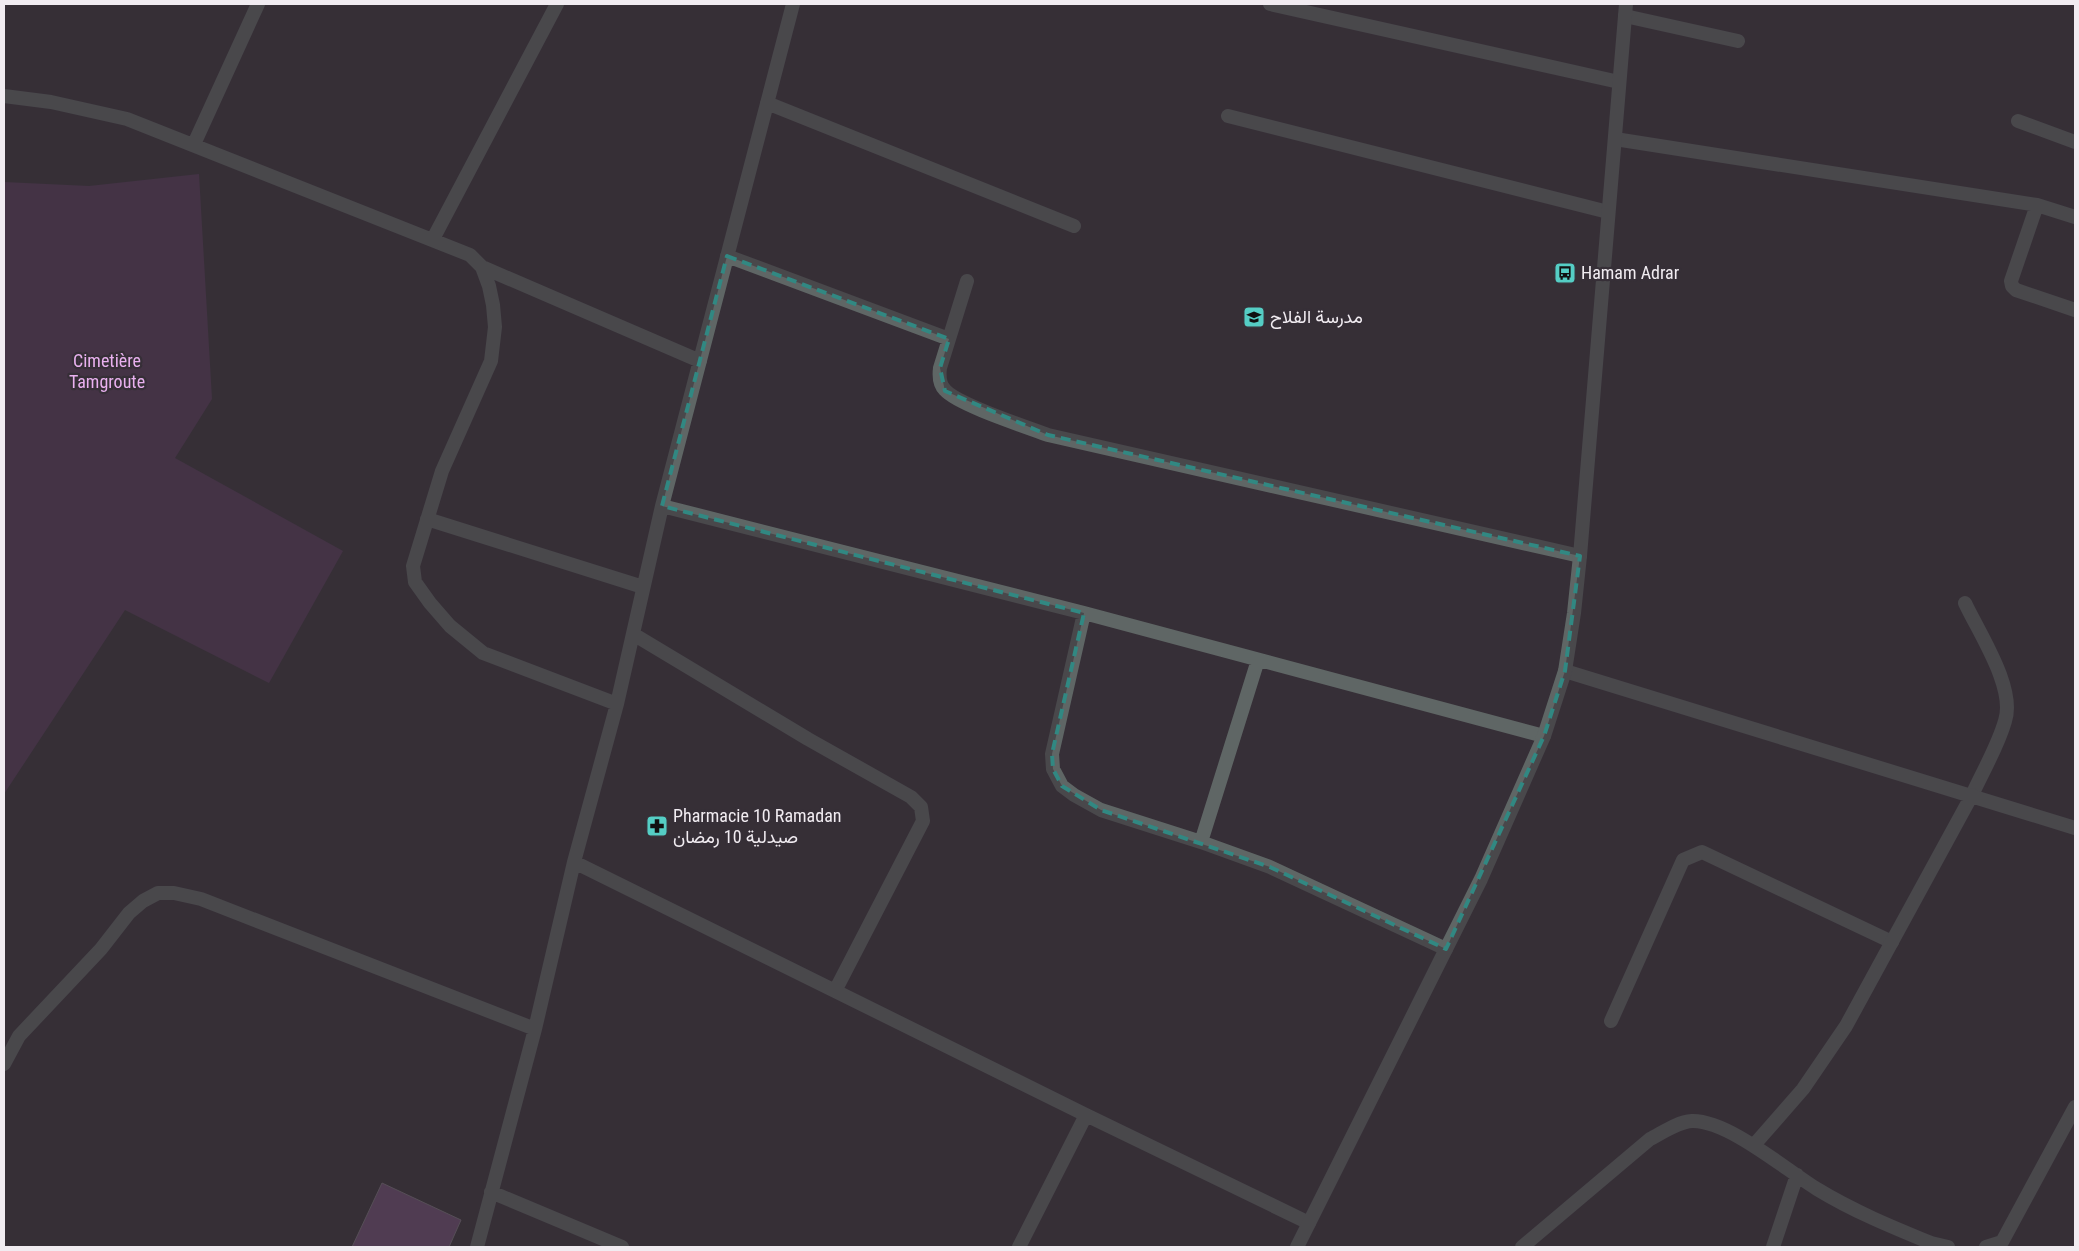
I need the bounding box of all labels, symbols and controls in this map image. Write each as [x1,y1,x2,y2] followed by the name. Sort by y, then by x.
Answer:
[1553,261,1577,285] bus stop icon: Hamam Adrar
[1581,262,1680,283] place label: Hamam Adrar
[1242,305,1266,329] school or university icon: مدرسة الفلاح
[1270,306,1363,329] place label: مدرسة الفلاح
[69,350,145,392] park label: Cimetière Tamgroute
[673,805,842,848] place label: Pharmacie 10 Ramadan صيدلية 10 رمضان
[645,814,669,838] pharmacy icon: Pharmacie 10 Ramadan صيدلية 10 رمضان

